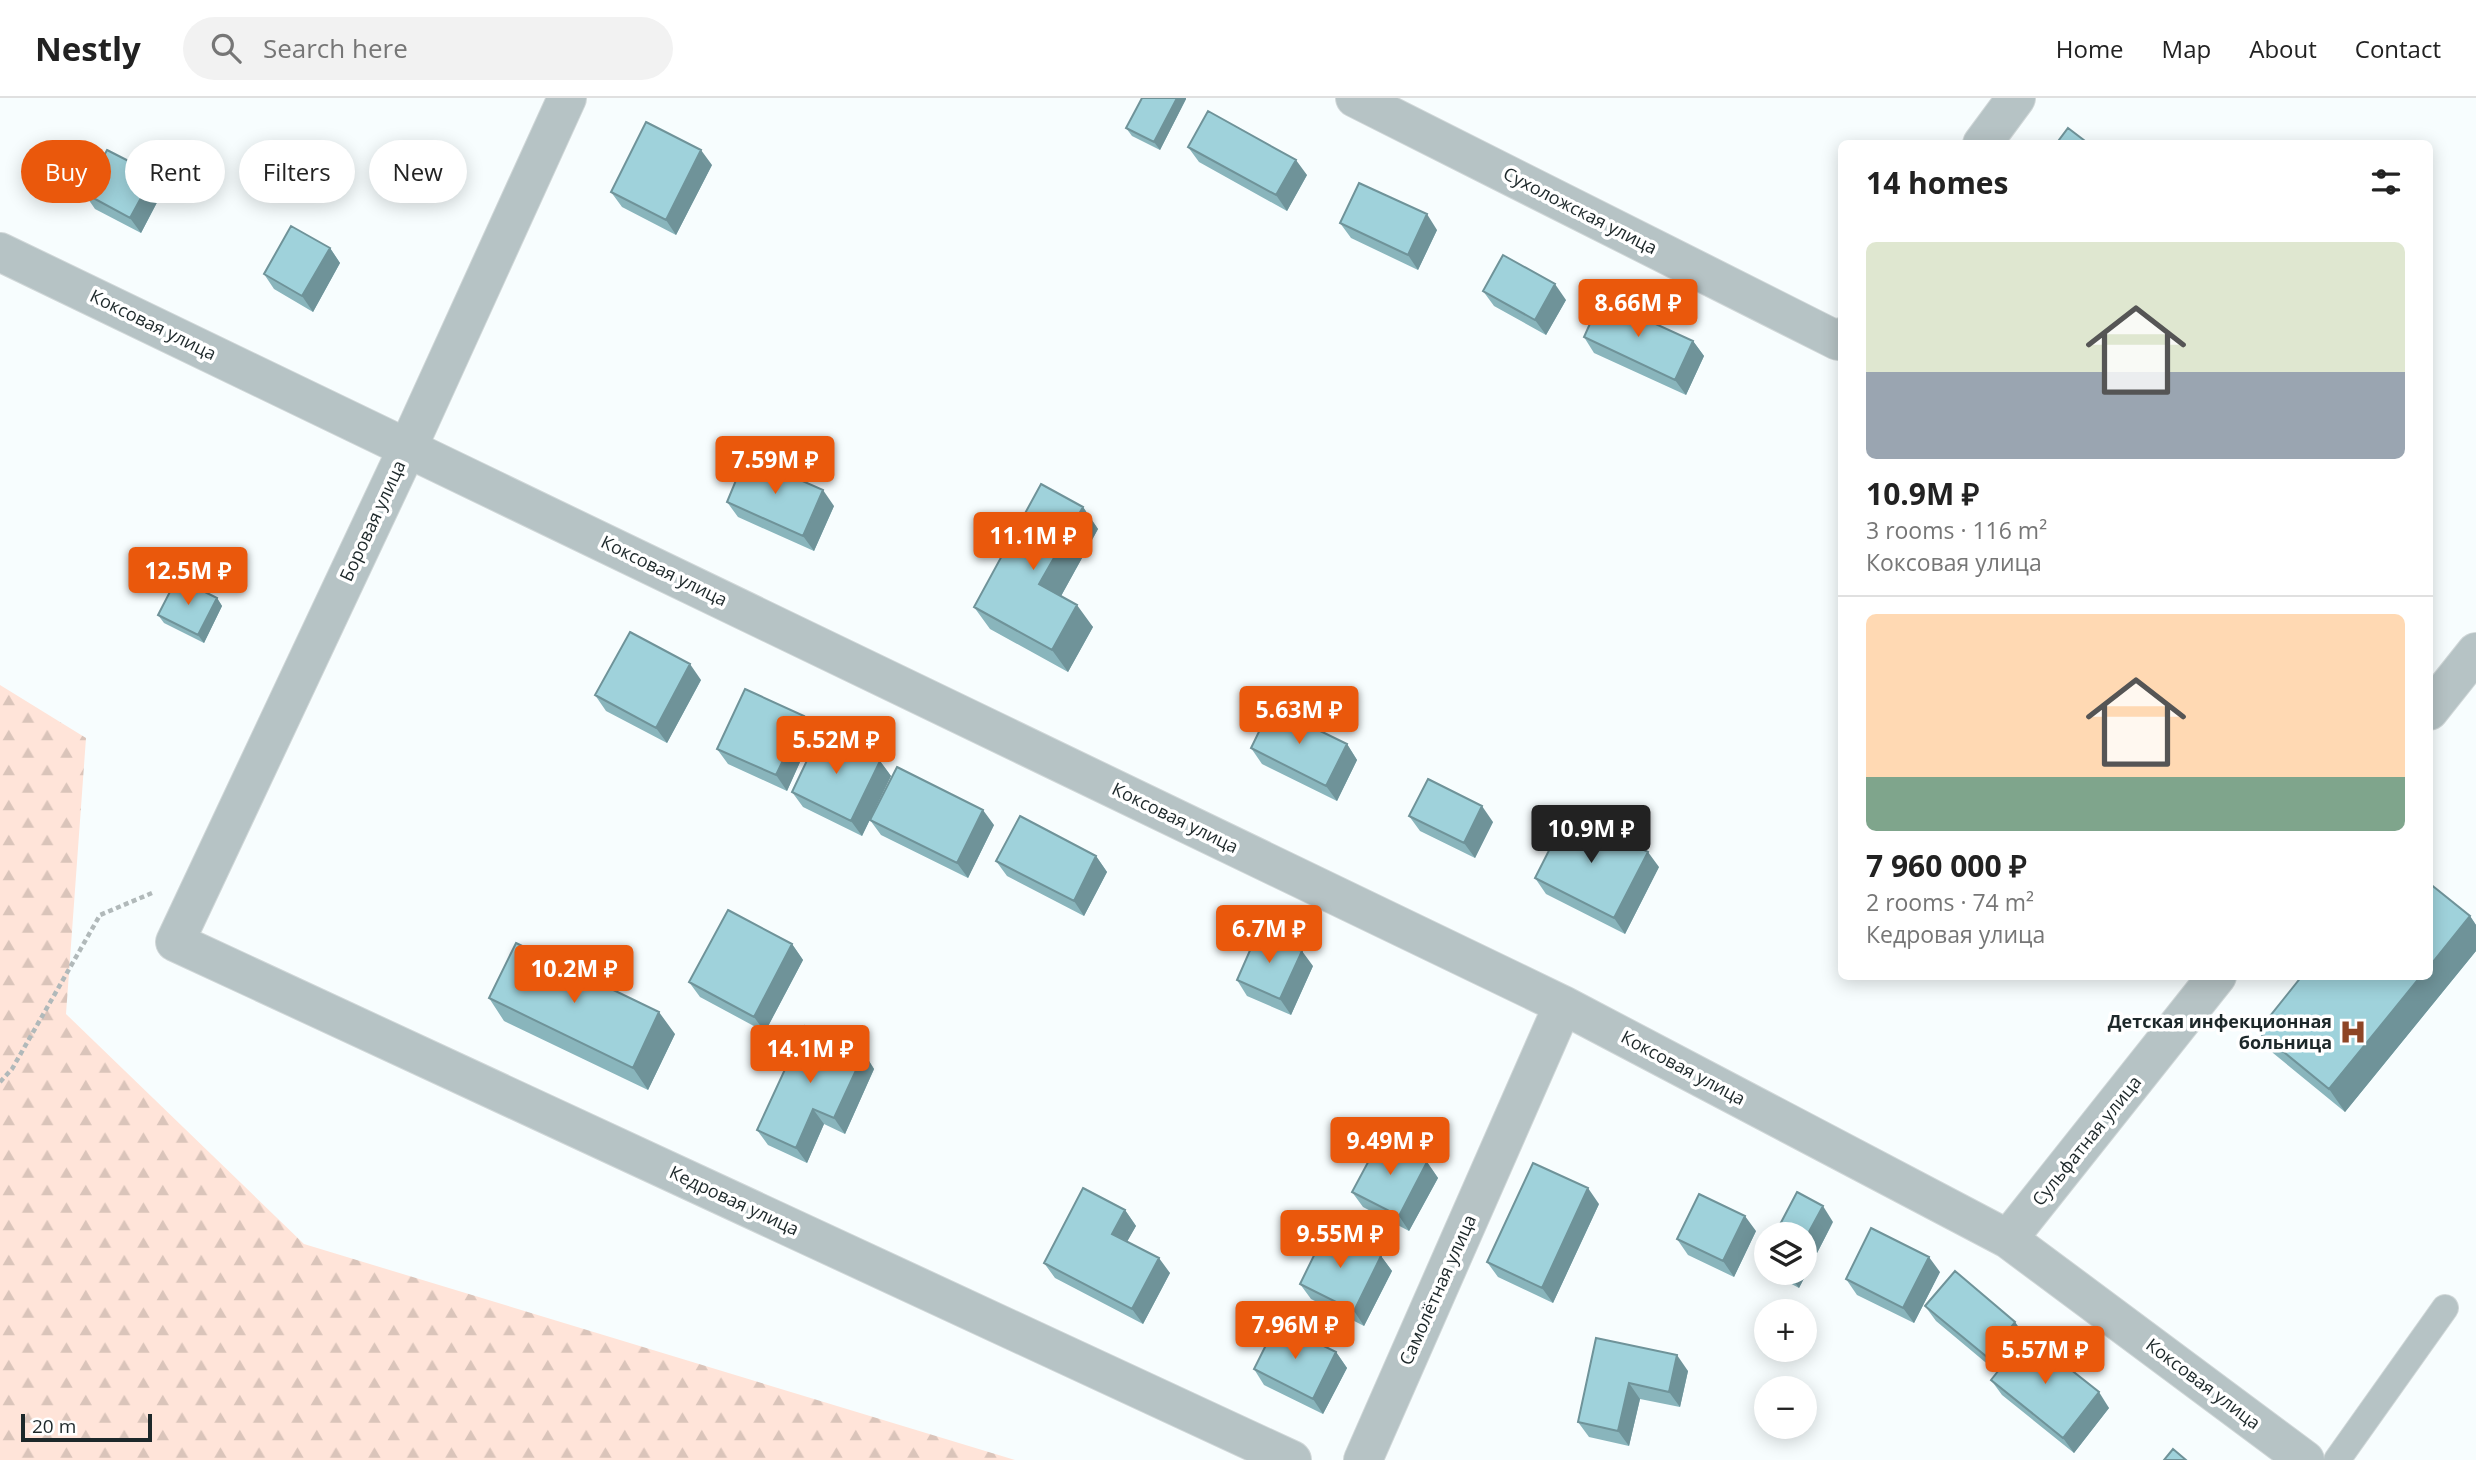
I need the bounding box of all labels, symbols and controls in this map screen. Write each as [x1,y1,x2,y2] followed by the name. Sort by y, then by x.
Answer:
[183,17,673,80] search box
[35,26,141,71] text: Nestly
[207,29,245,67] icon: search
[263,30,408,66] text: Search here
[2056,32,2124,65] text: Home
[2162,32,2211,65] text: Map
[2249,32,2317,65] text: About
[2355,32,2441,65] text: Contact
[21,140,111,203] chip: Buy
[125,140,225,203] chip: Rent
[239,140,355,203] chip: Filters
[369,140,467,203] chip: New
[1499,161,1661,259] street label: Сухоложская улица
[1866,162,2009,203] text: 14 homes
[2367,163,2405,201] icon: filters
[1573,280,1703,339] pin: 8.66M ₽
[86,283,221,365] street label: Коксовая улица
[1594,286,1682,318] text: 8.66M ₽
[2073,287,2199,413] icon: home
[710,436,840,496] pin: 7.59M ₽
[731,443,819,475] text: 7.59M ₽
[334,456,411,585] street label: Боровая улица
[1866,473,1980,514] text: 10.9M ₽
[968,512,1098,572] pin: 11.1M ₽
[1866,514,2047,546] text: 3 rooms · 116 m²
[989,519,1077,551] text: 11.1M ₽
[597,529,732,611] street label: Коксовая улица
[1866,546,2042,578] text: Коксовая улица
[123,547,253,607] pin: 12.5M ₽
[144,554,232,586] text: 12.5M ₽
[2073,659,2199,785] icon: home
[1234,686,1364,746] pin: 5.63M ₽
[1255,693,1343,725] text: 5.63M ₽
[771,716,901,776] pin: 5.52M ₽
[792,723,880,755] text: 5.52M ₽
[1108,776,1243,858] street label: Коксовая улица
[1526,806,1656,865] pin: 10.9M ₽
[1547,812,1635,844] text: 10.9M ₽
[1866,845,2027,886] text: 7 960 000 ₽
[1866,886,2034,918] text: 2 rooms · 74 m²
[1212,906,1326,965] pin: 6.7M ₽
[1232,912,1306,944] text: 6.7M ₽
[1866,918,2045,950] text: Кедровая улица
[509,946,639,1005] pin: 10.2M ₽
[530,952,618,984] text: 10.2M ₽
[2108,1009,2332,1054] place label: Детская инфекционная больница
[2338,1017,2368,1047] hospital icon: Детская инфекционная больница
[1617,1024,1750,1110] street label: Коксовая улица
[745,1026,875,1085] pin: 14.1M ₽
[766,1032,854,1064] text: 14.1M ₽
[2026,1070,2146,1210] street label: Сульфатная улица
[1325,1118,1455,1177] pin: 9.49M ₽
[1346,1124,1434,1156] text: 9.49M ₽
[666,1160,803,1241] street label: Кедровая улица
[1275,1210,1405,1270] pin: 9.55M ₽
[1393,1211,1481,1369] street label: Самолётная улица
[1296,1217,1384,1249] text: 9.55M ₽
[1754,1222,1817,1439] map controls
[1754,1222,1817,1285] button: layers
[1754,1299,1817,1362] button: +
[1230,1302,1360,1361] pin: 7.96M ₽
[1251,1308,1339,1340] text: 7.96M ₽
[1980,1326,2110,1386] pin: 5.57M ₽
[2141,1332,2266,1434] street label: Коксовая улица
[2001,1333,2089,1365] text: 5.57M ₽
[1754,1376,1817,1439] button: −
[21,1411,152,1443] scale bar
[32,1413,76,1439] text: 20 m

